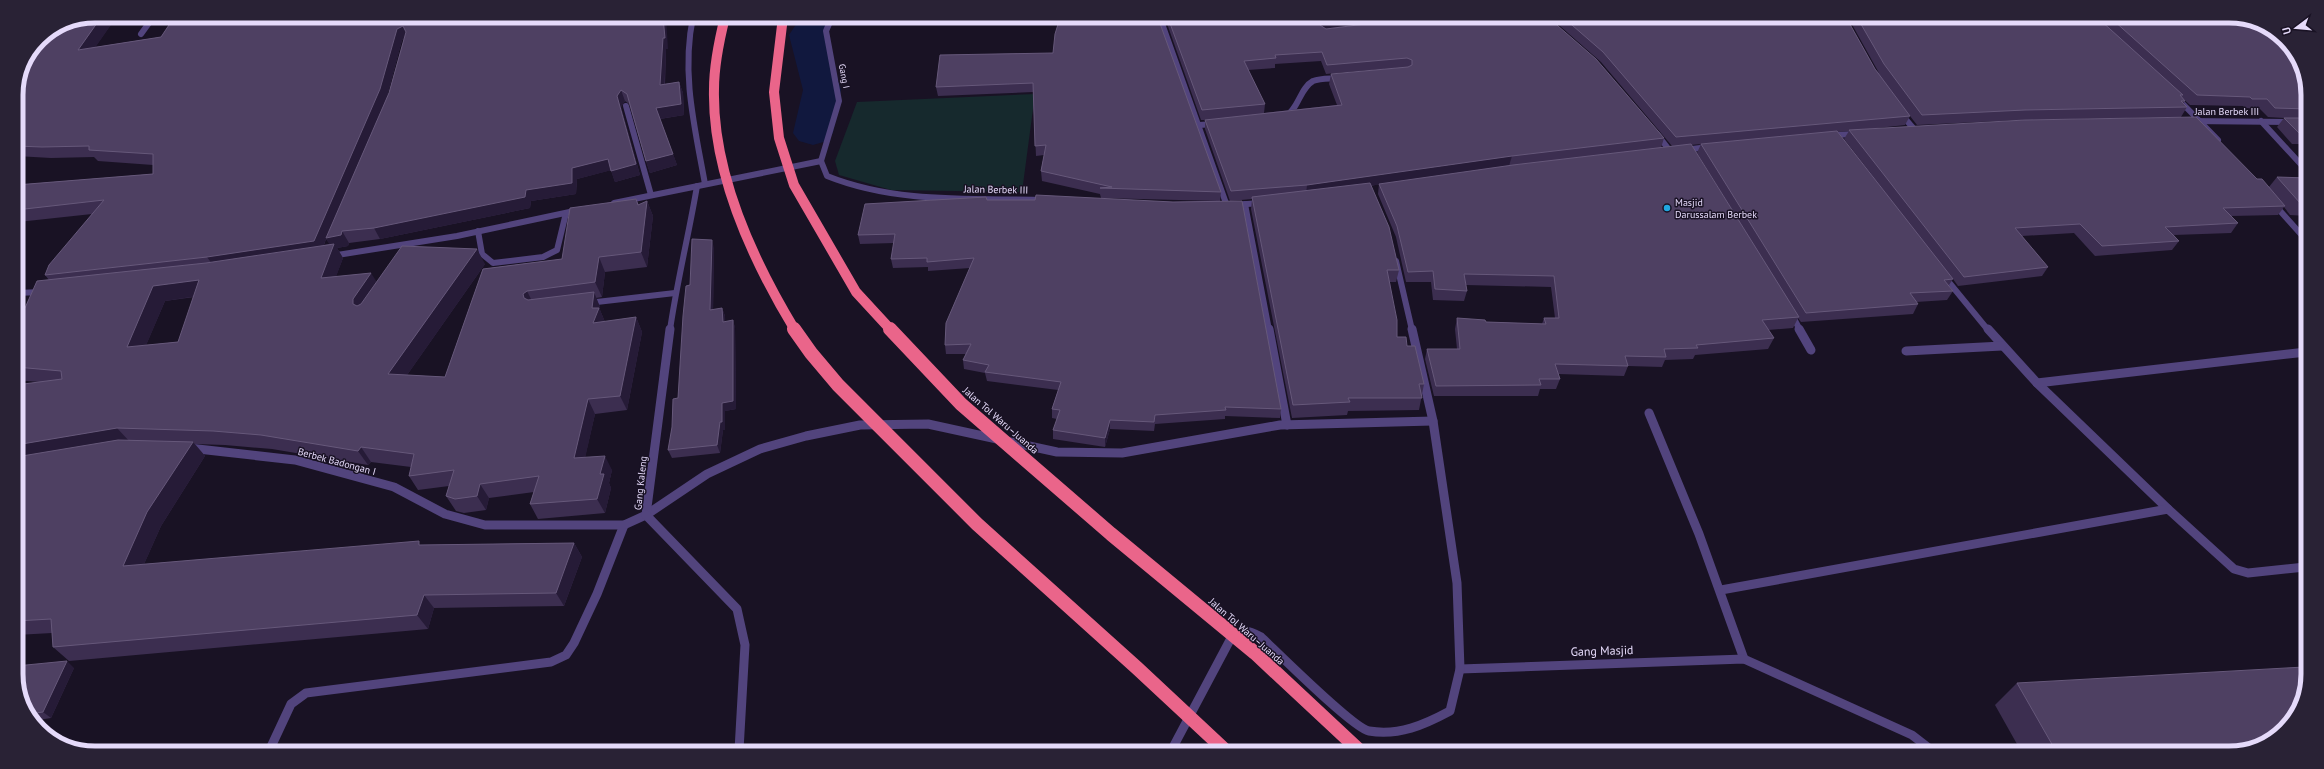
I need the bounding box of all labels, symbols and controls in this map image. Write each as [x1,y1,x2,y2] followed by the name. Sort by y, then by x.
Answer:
[2276,8,2316,48] north arrow
[2279,25,2294,36] text: U
[837,63,852,89] street label: Gang I
[2194,105,2259,118] street label: Jalan Berbek III
[963,182,1028,197] street label: Jalan Berbek III
[1675,196,1757,221] place label: Masjid Darussalam Berbek
[1662,203,1672,213] marker: Masjid Darussalam Berbek
[959,383,1041,457] street label: Jalan Tol Waru–Juanda
[296,445,377,478] street label: Berbek Badongan I
[631,455,650,511] street label: Gang Kaleng
[1205,594,1287,668] street label: Jalan Tol Waru–Juanda
[1570,642,1634,659] street label: Gang Masjid

